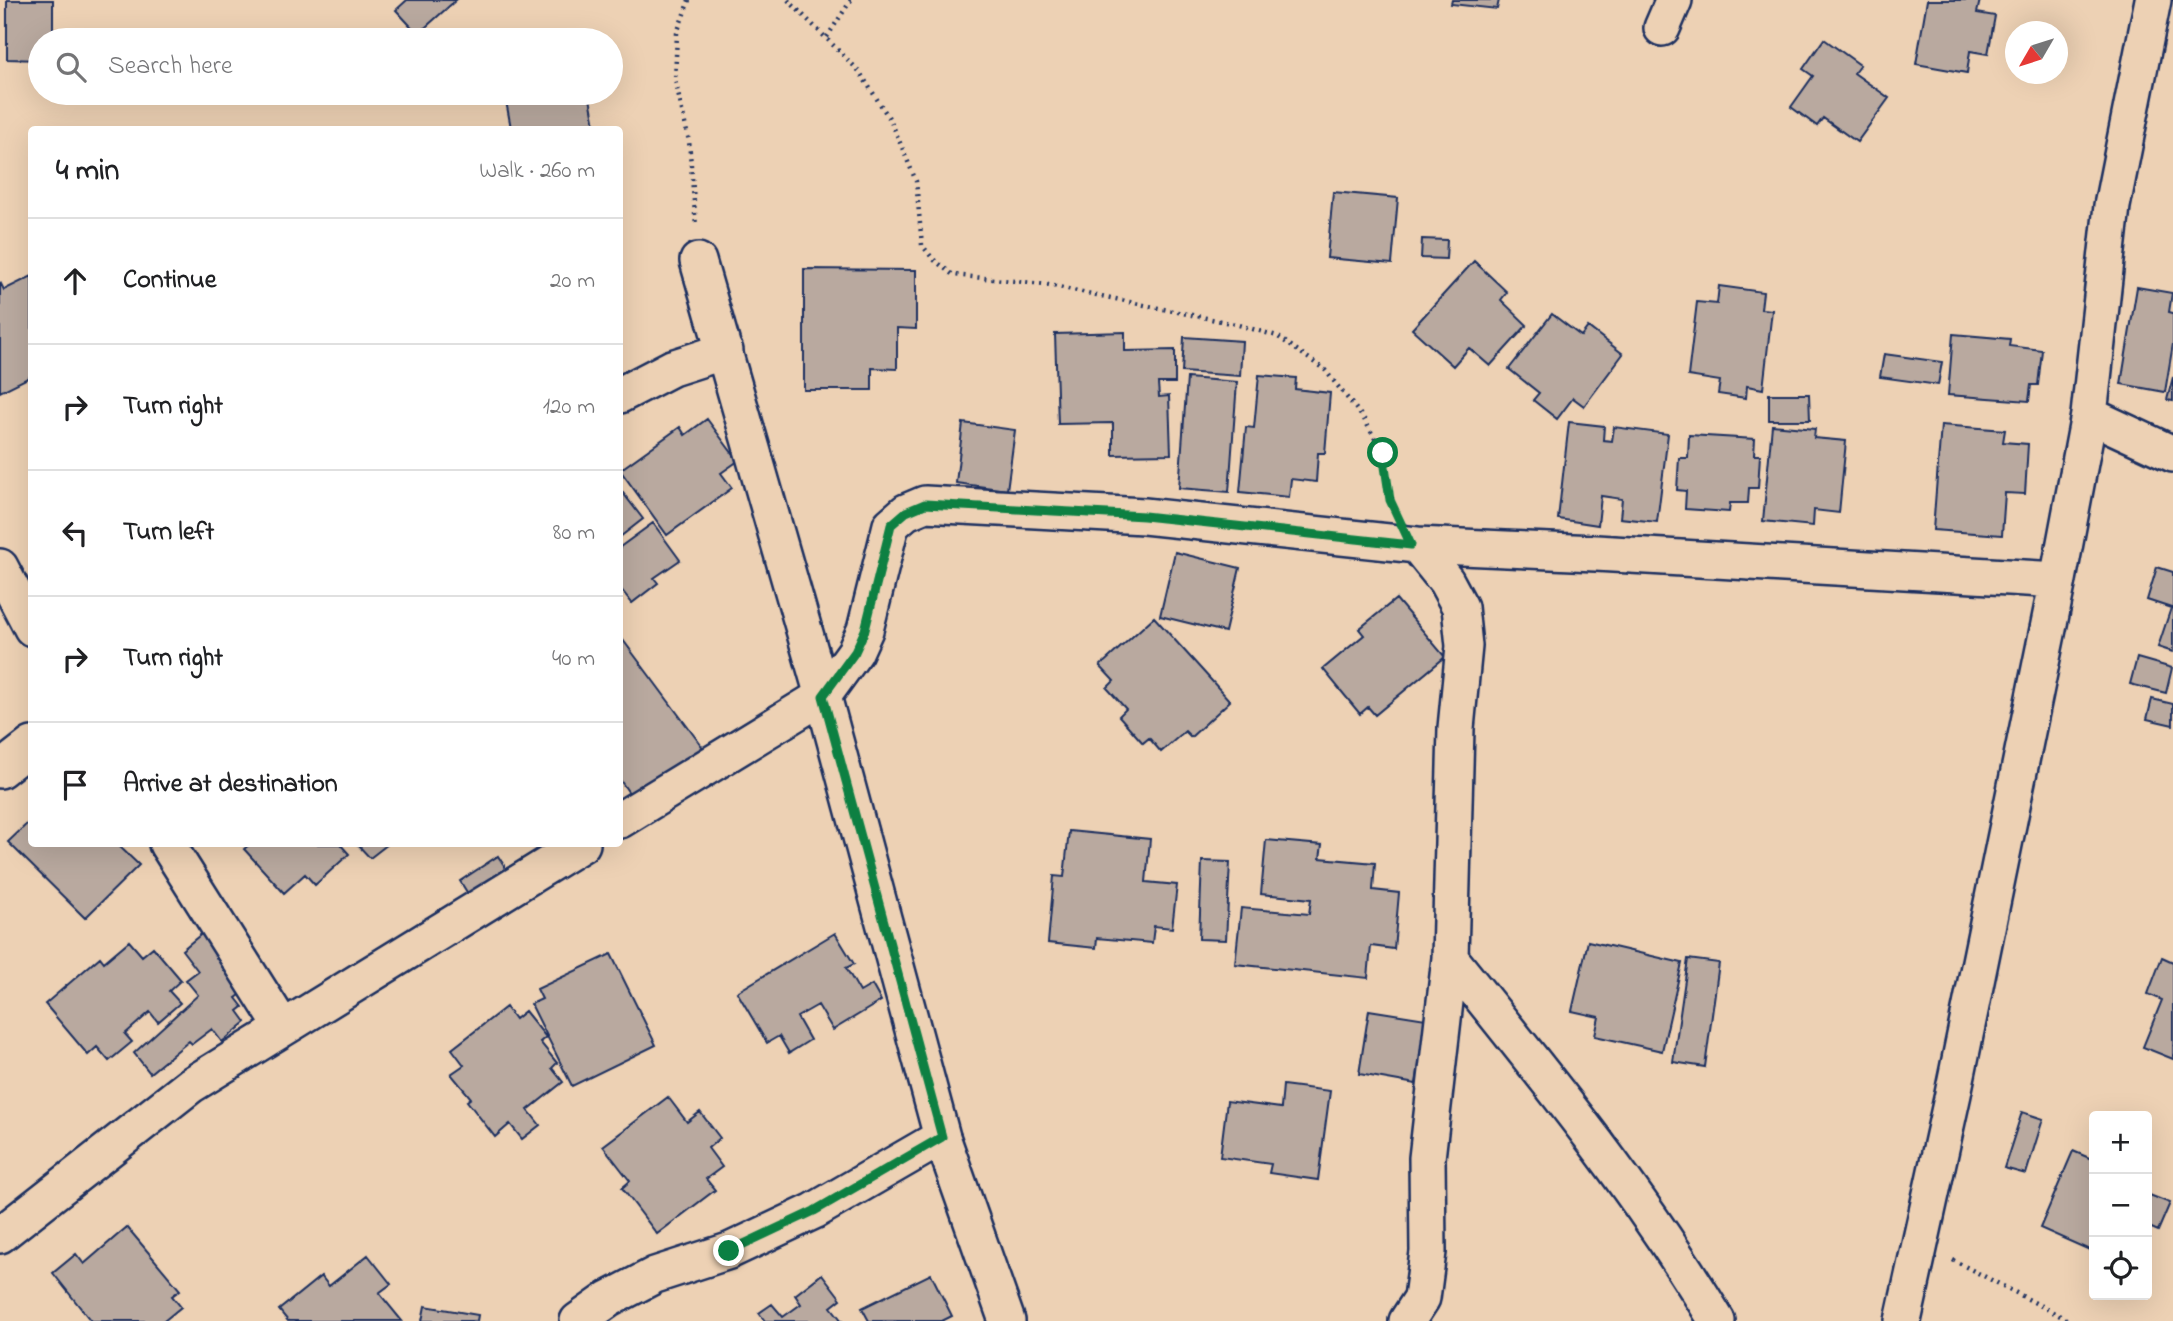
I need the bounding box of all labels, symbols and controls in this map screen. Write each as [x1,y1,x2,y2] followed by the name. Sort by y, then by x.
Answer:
[2005,21,2068,84] north arrow
[28,28,623,105] search box
[52,48,90,86] icon: search
[108,48,233,86] text: Search here
[56,150,119,194] text: 4 min
[479,155,595,188] text: Walk · 260 m
[56,262,94,300] icon: ahead
[123,262,216,300] text: Continue
[550,265,595,298] text: 20 m
[56,388,94,426] icon: right
[123,388,223,426] text: Turn right
[543,391,595,424] text: 120 m
[1367,437,1398,468] route start
[56,514,94,552] icon: left
[123,514,214,552] text: Turn left
[553,517,595,550] text: 80 m
[56,640,94,678] icon: right
[123,640,223,678] text: Turn right
[552,643,595,676] text: 40 m
[56,766,94,804] icon: arrive
[123,766,338,804] text: Arrive at destination
[2089,1111,2152,1300] map controls
[2089,1111,2152,1174] button: +
[2089,1174,2152,1237] button: −
[713,1235,744,1266] route end
[2089,1237,2152,1300] button: locate

